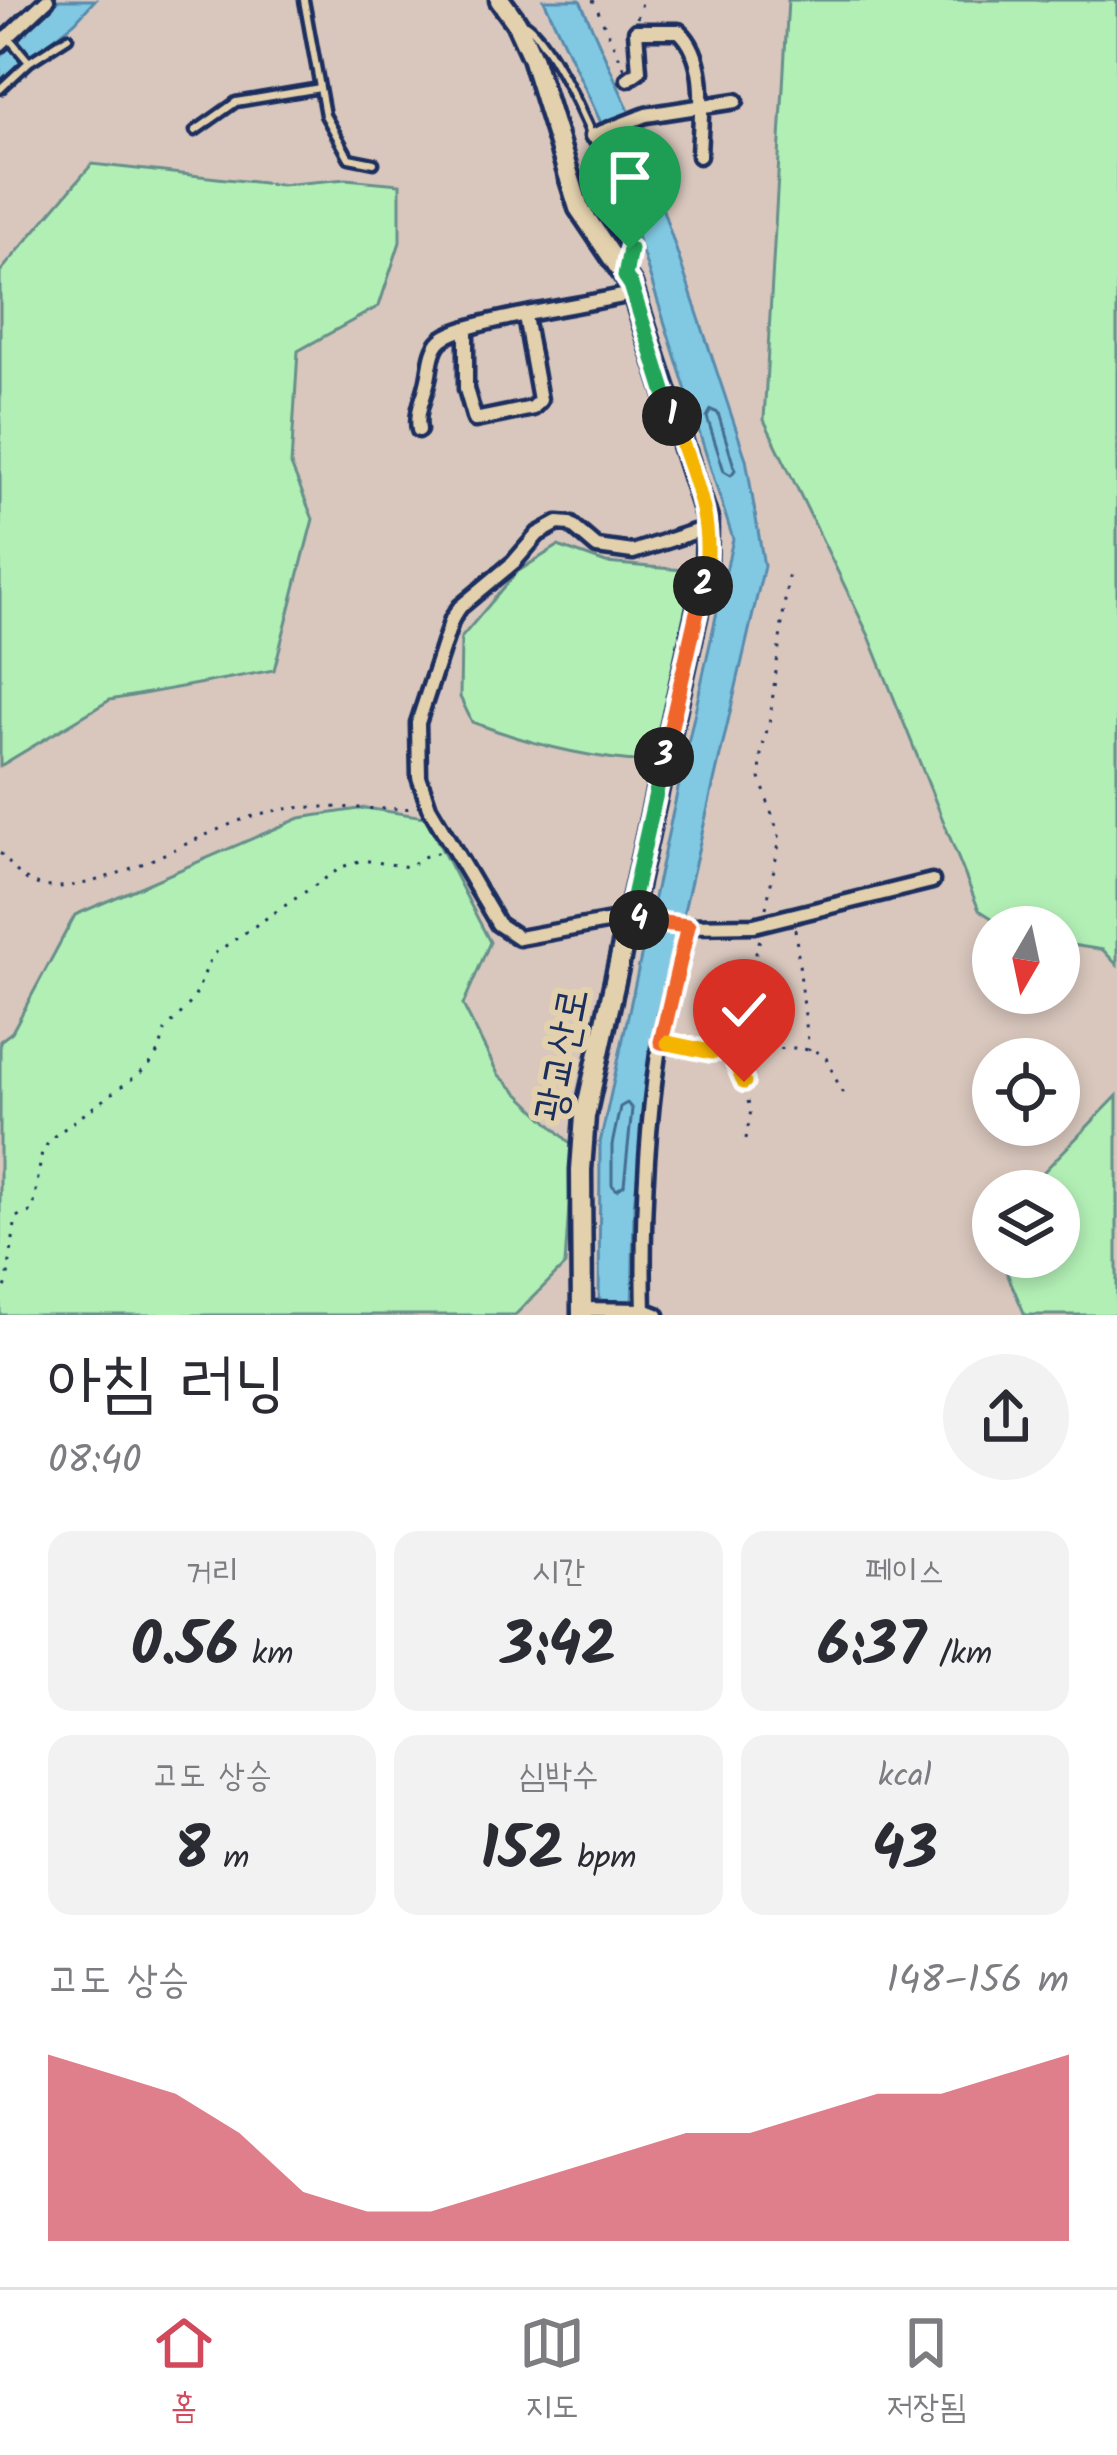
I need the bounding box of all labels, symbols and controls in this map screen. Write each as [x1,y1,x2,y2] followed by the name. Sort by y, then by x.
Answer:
[579,126,681,249] pin
[597,144,663,210] icon: arrive
[642,386,702,446] pin: 1
[667,389,677,442] text: 1
[673,556,733,616] pin: 2
[693,559,713,612] text: 2
[634,727,694,787] pin: 3
[655,730,673,783] text: 3
[609,890,669,950] pin: 4
[630,893,648,946] text: 4
[972,906,1080,1014] north arrow
[972,906,1080,1278] map controls
[693,959,795,1082] pin
[711,977,777,1043] icon: check
[517,982,609,1128] street label: 광교산로
[972,1038,1080,1146] button: locate
[972,1170,1080,1278] button: layers
[48,1333,286,1438] text: 아침 러닝
[943,1354,1069,1480] button: share
[48,1431,142,1493] text: 08:40
[186,1547,239,1600] text: 거리
[532,1547,585,1600] text: 시간
[865,1547,945,1600] text: 페이스
[131,1600,239,1696] text: 0.56
[501,1600,616,1696] text: 3:42
[817,1600,926,1696] text: 6:37
[239,1629,294,1682] text: km
[926,1629,992,1682] text: /km
[152,1751,272,1804] text: 고도 상승
[519,1751,598,1804] text: 심박수
[878,1751,932,1804] text: kcal
[175,1804,210,1900] text: 8
[480,1804,564,1900] text: 152
[872,1804,938,1900] text: 43
[210,1833,250,1886] text: m
[564,1833,637,1886] text: bpm
[48,1951,189,2013] text: 고도 상승
[886,1951,1069,2013] text: 148–156 m
[151,2310,217,2435] tab: 홈
[519,2310,585,2435] tab: 지도
[886,2310,966,2435] tab: 저장됨

